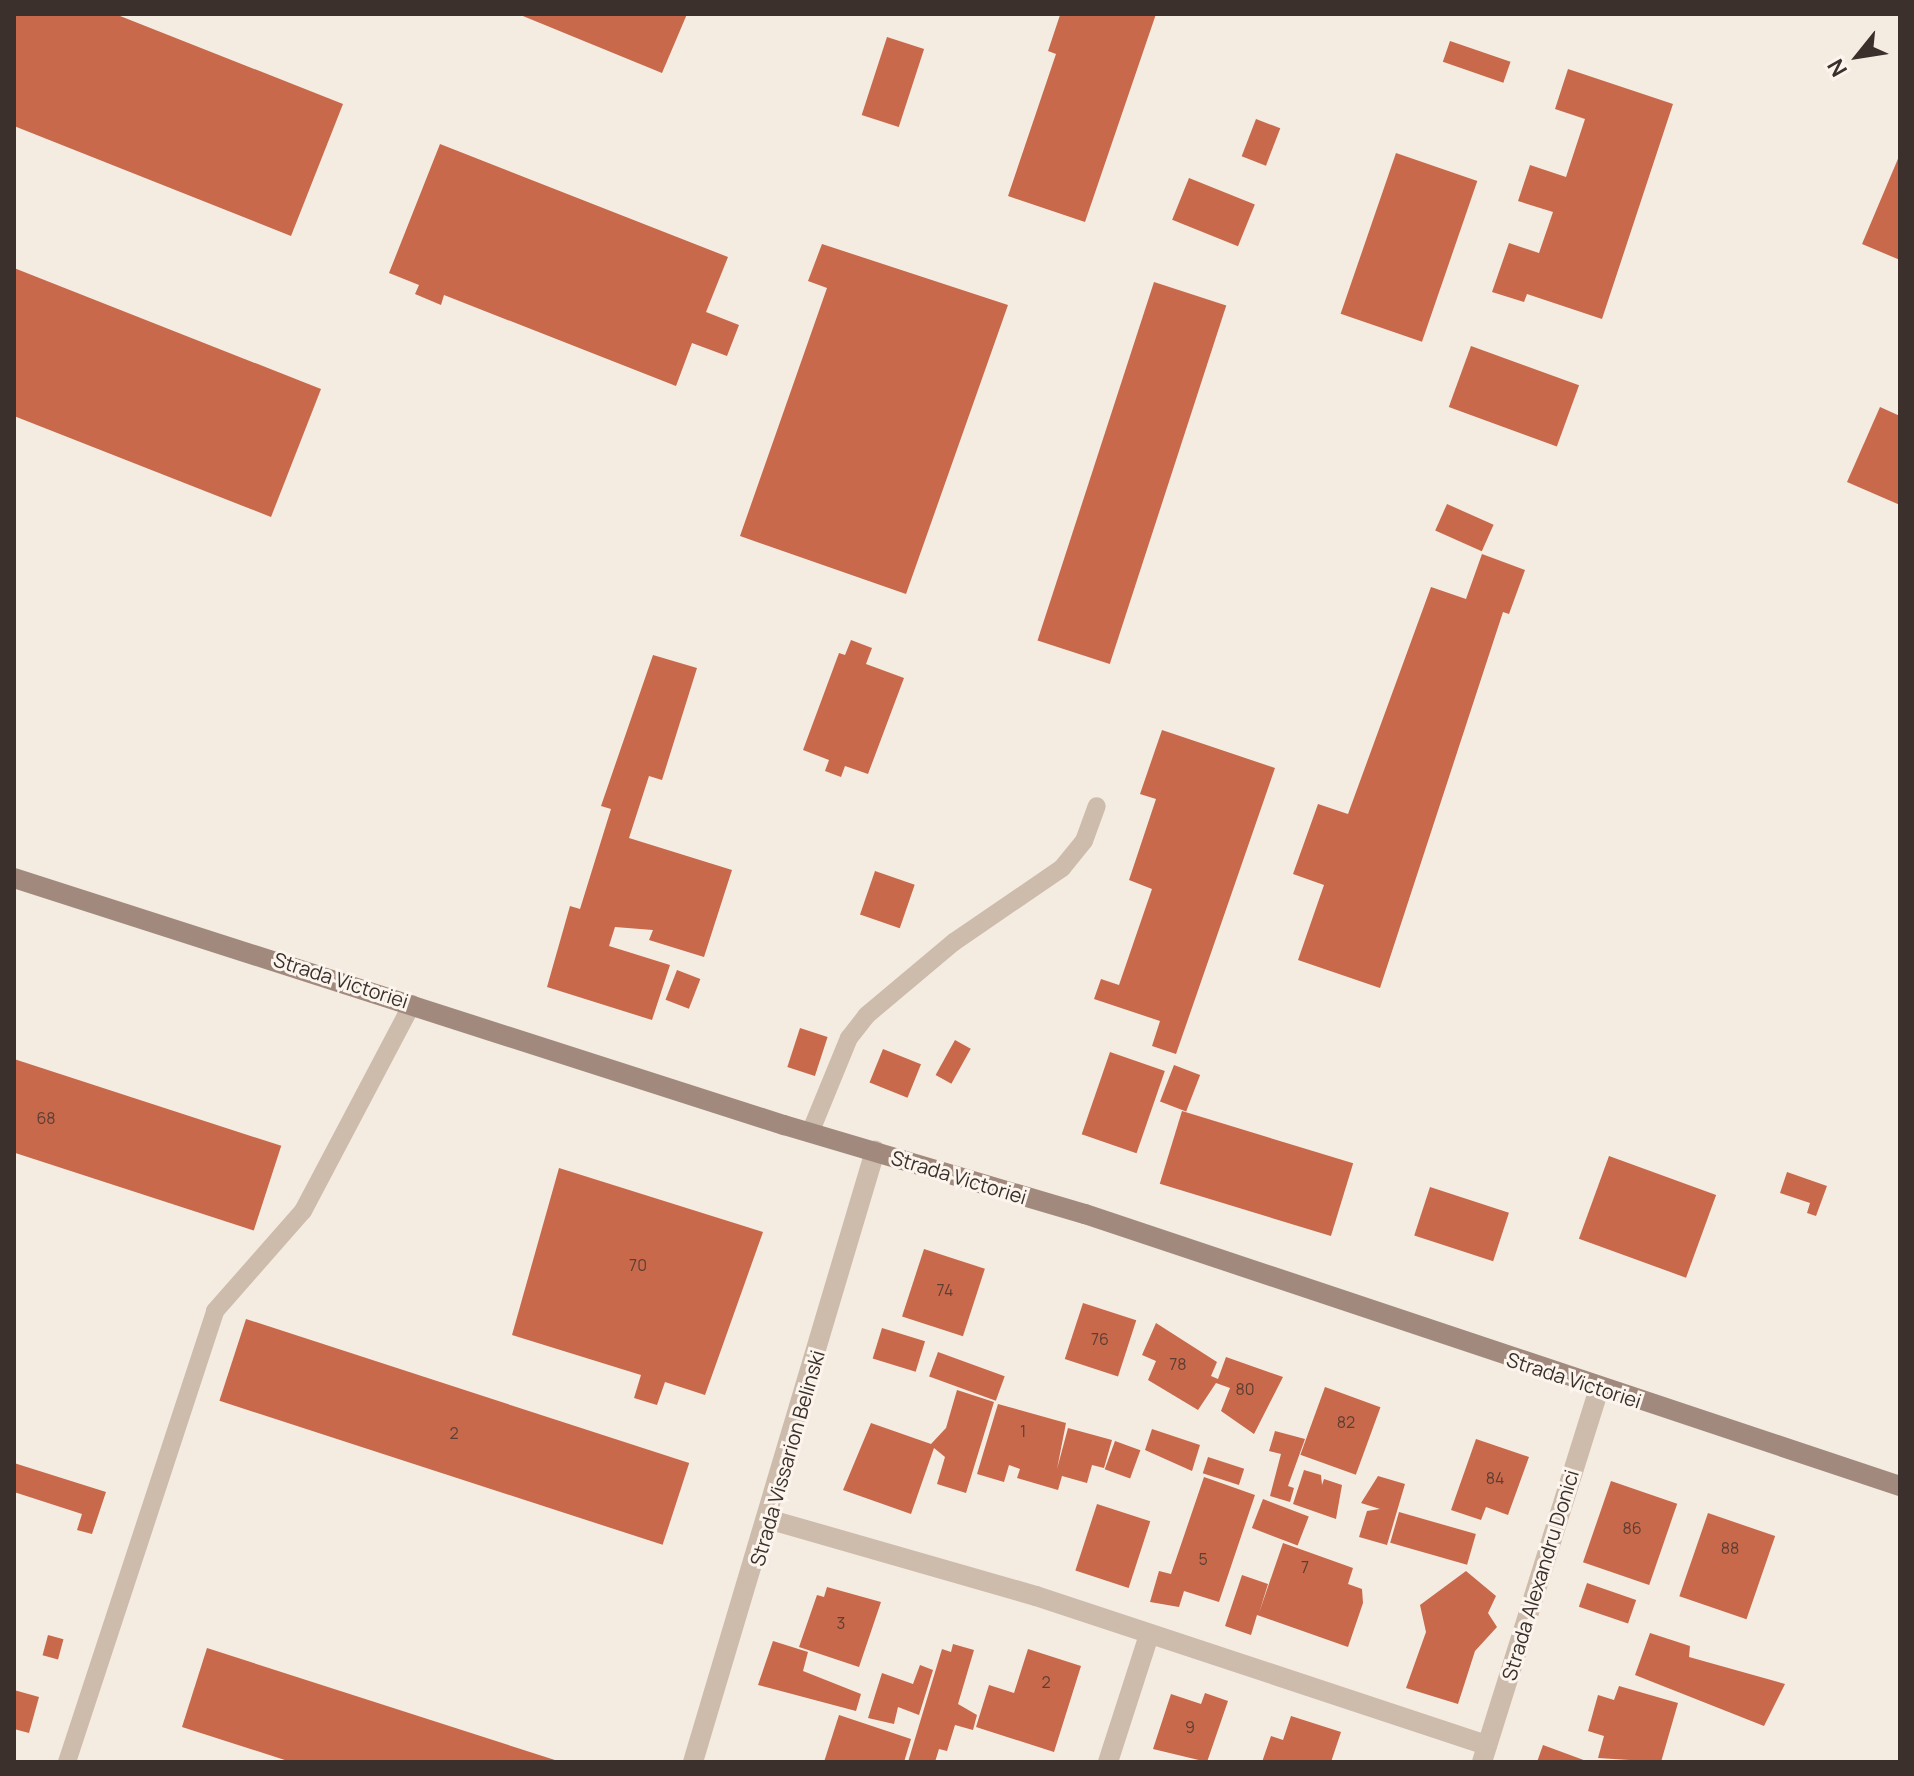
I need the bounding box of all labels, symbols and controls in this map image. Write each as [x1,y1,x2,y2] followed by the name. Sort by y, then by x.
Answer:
[1818,16,1898,96] north arrow
[1820,54,1854,82] text: N
[271,947,411,1013] street label: Strada Victoriei
[36,1108,56,1128] house number: 68
[888,1145,1030,1209] street label: Strada Victoriei
[629,1255,647,1275] house number: 70
[937,1280,953,1300] house number: 74
[1091,1329,1109,1349] house number: 76
[745,1347,829,1569] street label: Strada Vissarion Belinski
[1504,1347,1644,1413] street label: Strada Victoriei
[1169,1354,1187,1374] house number: 78
[1235,1379,1255,1399] house number: 80
[1337,1412,1355,1432] house number: 82
[1020,1421,1026,1441] house number: 1
[449,1423,459,1443] house number: 2
[1496,1467,1584,1683] street label: Strada Alexandru Donici
[1486,1468,1504,1488] house number: 84
[1622,1518,1642,1538] house number: 86
[1721,1538,1739,1558] house number: 88
[1198,1549,1208,1569] house number: 5
[1301,1557,1309,1577] house number: 7
[837,1613,845,1633] house number: 3
[1041,1672,1051,1692] house number: 2
[1185,1717,1195,1737] house number: 9

